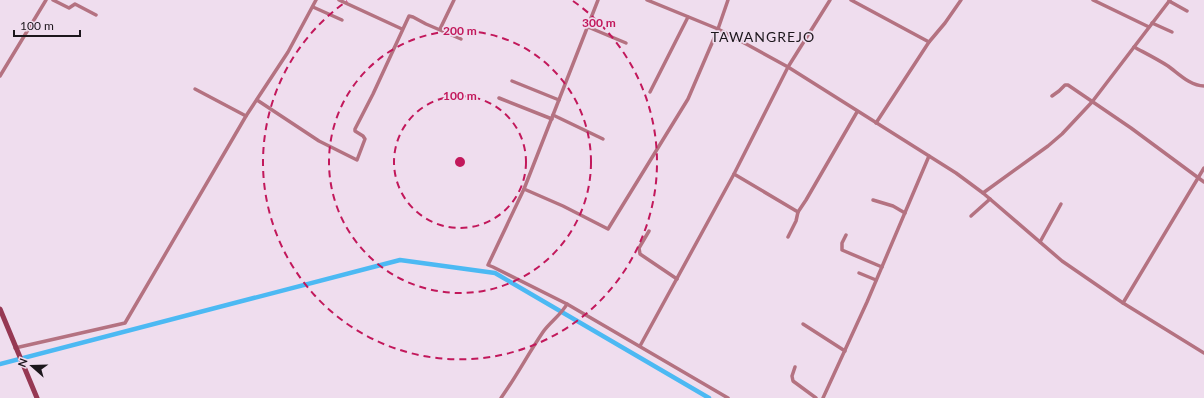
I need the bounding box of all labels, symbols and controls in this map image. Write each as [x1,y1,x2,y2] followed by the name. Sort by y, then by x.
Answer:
[14,12,80,38] scale bar
[582,15,616,30] text: 300 m
[20,18,54,33] text: 100 m
[443,23,477,38] text: 200 m
[711,28,815,45] district label: TAWANGREJO
[443,88,477,103] text: 100 m
[453,155,467,169] centre of rings
[12,346,52,386] north arrow
[15,356,30,369] text: N

